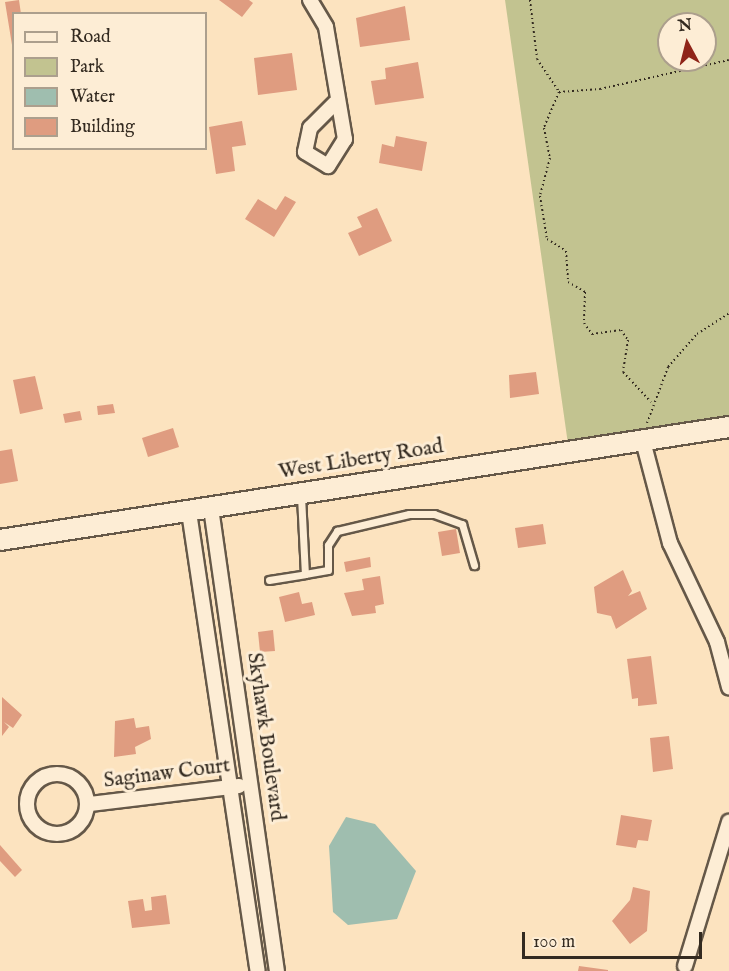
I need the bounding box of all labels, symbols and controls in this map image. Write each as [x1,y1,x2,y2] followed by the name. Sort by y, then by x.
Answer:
[12,12,207,150] legend
[657,12,717,72] north arrow
[677,15,693,37] text: N
[70,26,111,49] text: Road
[70,56,104,79] text: Park
[70,86,115,109] text: Water
[70,116,135,139] text: Building
[277,435,445,485] street label: West Liberty Road
[241,651,289,823] street label: Skyhawk Boulevard
[102,754,232,794] street label: Saginaw Court
[525,920,705,958] scale bar
[533,931,575,954] text: 100 m

